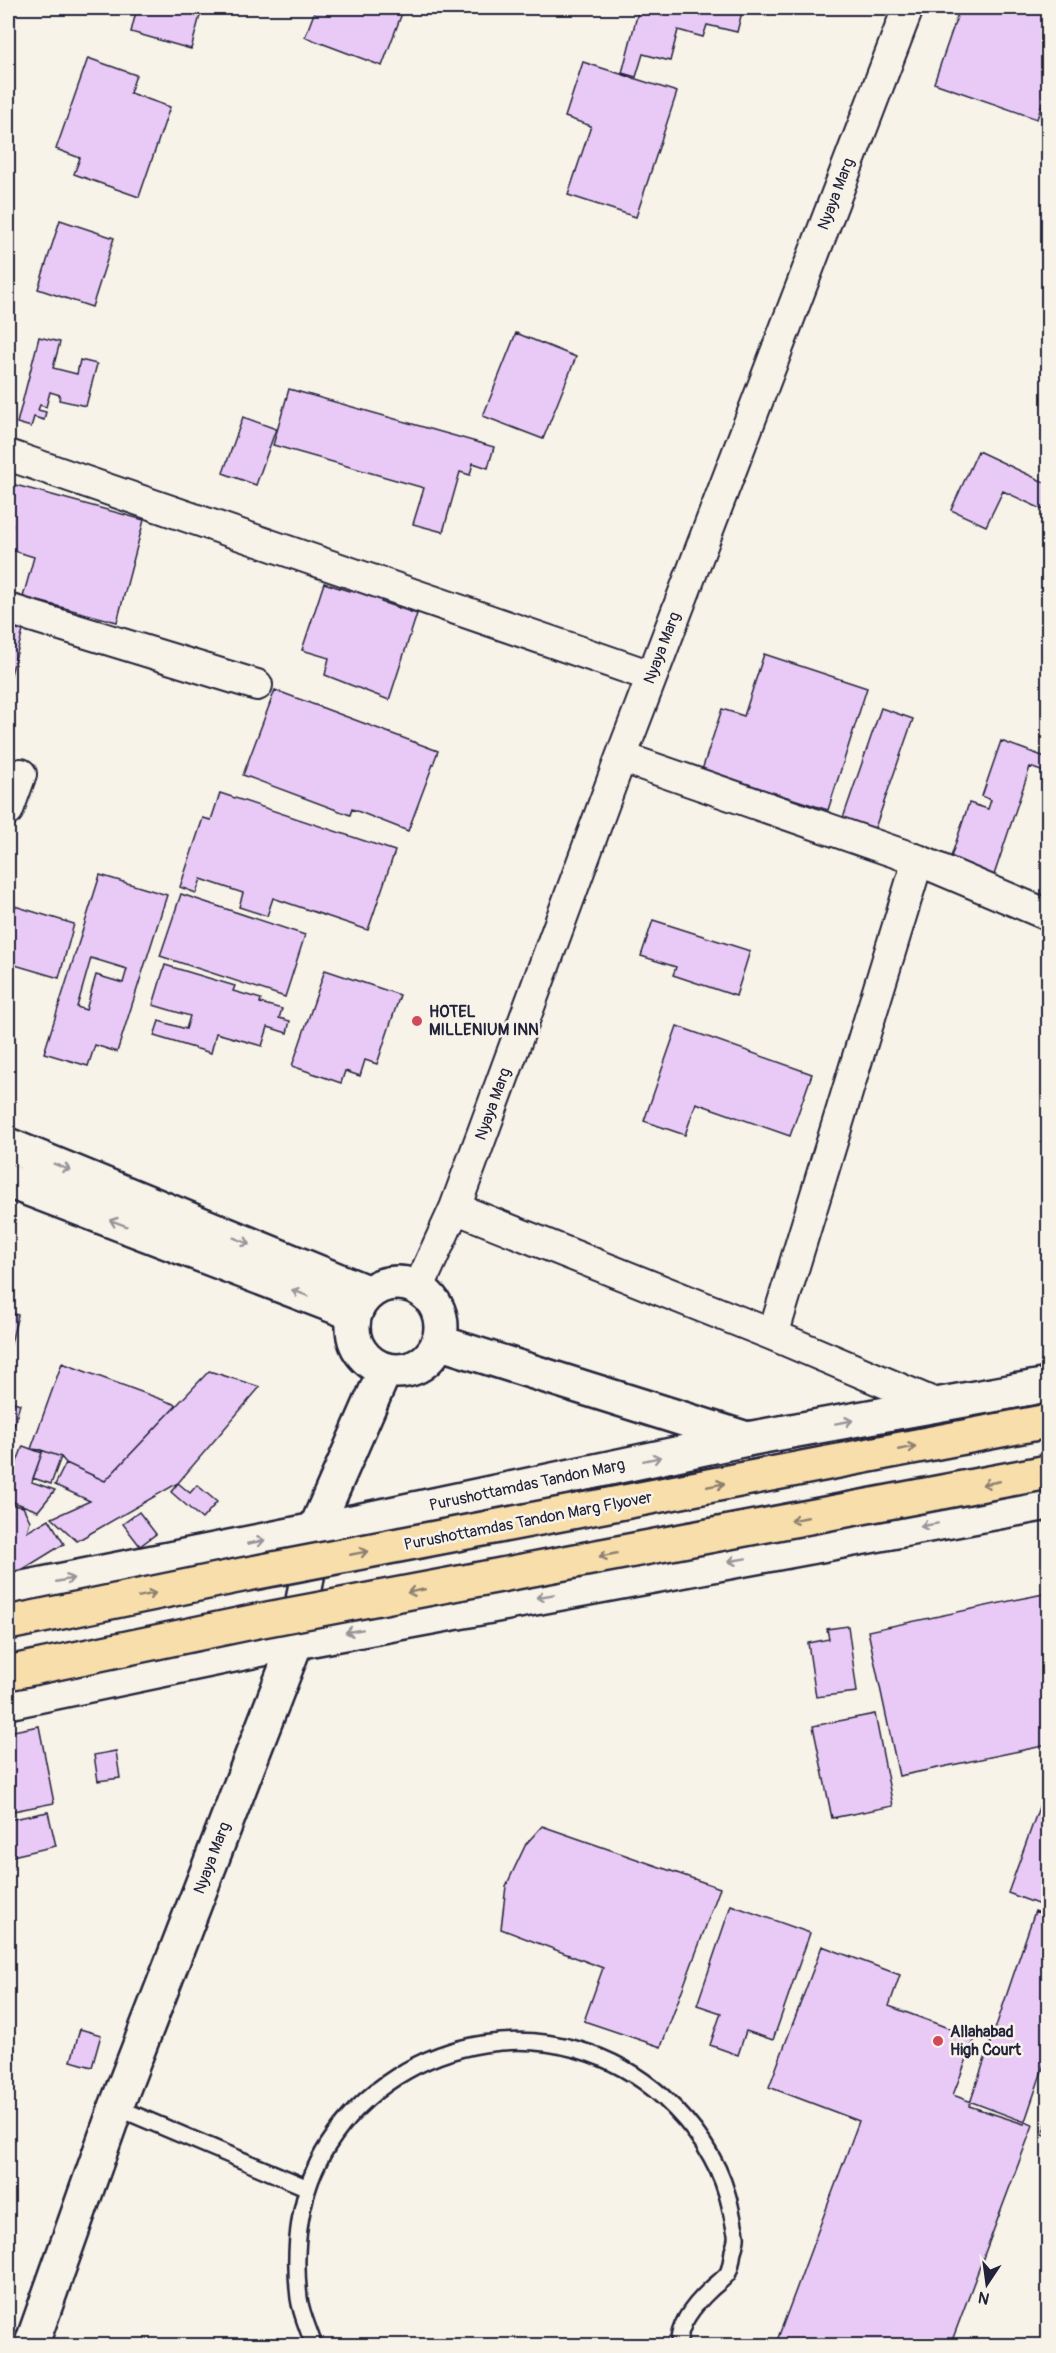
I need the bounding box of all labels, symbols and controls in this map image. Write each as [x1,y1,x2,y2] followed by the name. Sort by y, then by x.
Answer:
[813,155,859,233] street label: Nyaya Marg
[639,609,685,687] street label: Nyaya Marg
[429,1002,539,1040] place label: HOTEL MILLENIUM INN
[410,1014,424,1028] marker: HOTEL MILLENIUM INN
[471,1065,515,1143] street label: Nyaya Marg
[52,1162,70,1173] one-way arrow
[109,1217,128,1228] one-way arrow
[232,1236,251,1247] one-way arrow
[291,1287,310,1298] one-way arrow
[834,1416,853,1427] one-way arrow
[897,1442,916,1453] one-way arrow
[643,1452,662,1464] one-way arrow
[427,1454,627,1516] street label: Purushottamdas Tandon Marg
[982,1478,1001,1489] one-way arrow
[705,1479,725,1490] one-way arrow
[402,1487,654,1555] street label: Purushottamdas Tandon Marg Flyover
[790,1514,810,1525] one-way arrow
[920,1520,939,1531] one-way arrow
[246,1536,265,1547] one-way arrow
[349,1547,368,1558] one-way arrow
[598,1550,618,1561] one-way arrow
[728,1555,748,1566] one-way arrow
[55,1574,74,1585] one-way arrow
[407,1586,426,1597] one-way arrow
[137,1589,156,1600] one-way arrow
[536,1590,556,1601] one-way arrow
[344,1626,364,1637] one-way arrow
[189,1819,235,1897] street label: Nyaya Marg
[950,2022,1021,2060] place label: Allahabad High Court
[931,2034,945,2048] marker: Allahabad High Court
[957,2254,1017,2314] north arrow
[976,2287,991,2309] text: N

